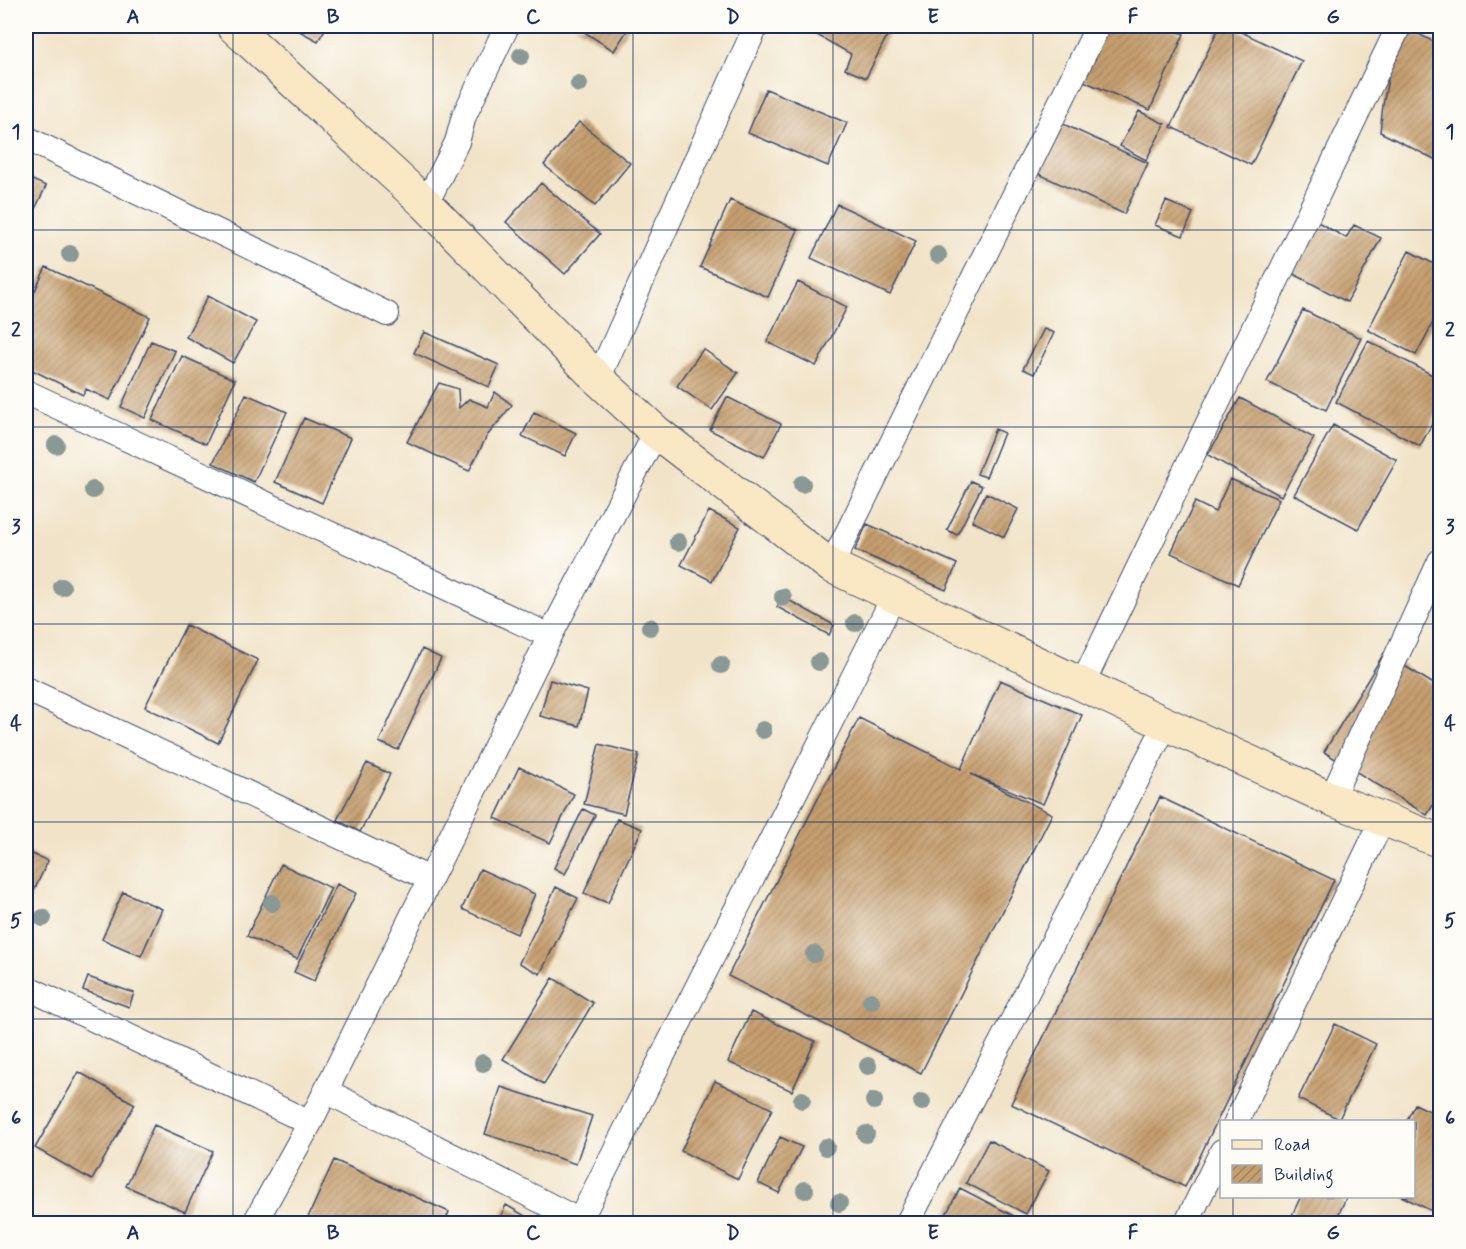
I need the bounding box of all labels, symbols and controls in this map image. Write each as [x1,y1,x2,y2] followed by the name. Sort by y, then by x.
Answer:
[126,4,140,31] text: A
[327,4,340,31] text: B
[526,4,541,31] text: C
[726,4,740,31] text: D
[927,4,939,31] text: E
[1128,4,1139,31] text: F
[1326,4,1340,31] text: G
[12,119,20,146] text: 1
[1446,119,1454,146] text: 1
[11,317,21,344] text: 2
[1445,317,1455,344] text: 2
[11,514,21,541] text: 3
[1445,514,1455,541] text: 3
[10,711,22,738] text: 4
[1444,711,1456,738] text: 4
[10,908,22,935] text: 5
[1444,908,1456,935] text: 5
[11,1105,21,1132] text: 6
[1445,1105,1455,1132] text: 6
[1220,1120,1415,1198] legend
[1274,1133,1310,1157] text: Road
[1274,1163,1334,1189] text: Building
[126,1220,140,1247] text: A
[327,1220,340,1247] text: B
[526,1220,541,1247] text: C
[726,1220,740,1247] text: D
[927,1220,939,1247] text: E
[1128,1220,1139,1247] text: F
[1326,1220,1340,1247] text: G

